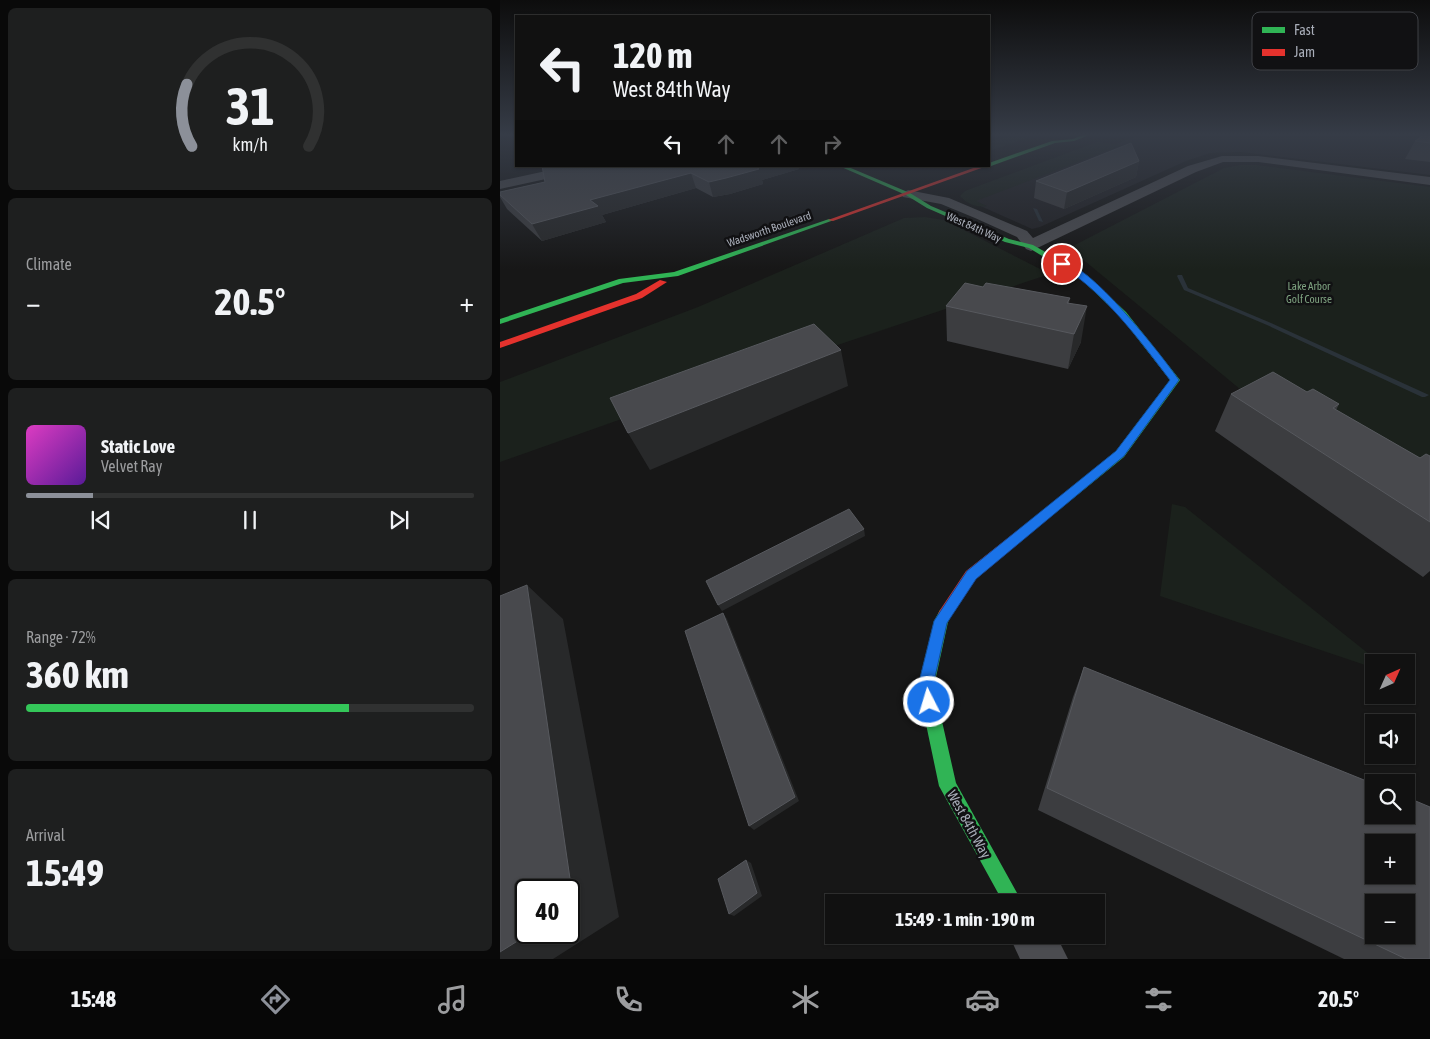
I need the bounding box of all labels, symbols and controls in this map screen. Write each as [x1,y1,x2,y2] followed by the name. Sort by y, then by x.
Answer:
[1252,12,1418,70] legend
[1294,22,1315,38] text: Fast
[530,35,595,100] icon: left
[613,35,692,75] text: 120 m
[1294,44,1315,60] text: Jam
[226,76,274,136] text: 31
[613,76,731,102] text: West 84th Way
[659,130,687,158] icon: left
[712,130,740,158] icon: ahead
[765,130,793,158] icon: ahead
[818,130,846,158] icon: right
[232,134,268,155] text: km/h
[725,209,813,249] street label: Wadsworth Boulevard
[945,210,1004,245] street label: West 84th Way
[1041,243,1083,285] pin
[1048,250,1076,278] icon: arrive
[26,255,72,273] text: Climate
[215,280,285,323] text: 20.5°
[1286,280,1332,305] park label: Lake Arbor Golf Course
[26,286,41,318] text: −
[459,286,474,318] text: +
[101,435,175,457] text: Static Love
[101,457,162,475] text: Velvet Ray
[87,506,115,534] icon: previous
[236,506,264,534] icon: pause
[385,506,413,534] icon: next
[26,628,96,646] text: Range · 72%
[26,653,129,696] text: 360 km
[1365,654,1415,704] north arrow
[1365,654,1415,944] map controls
[902,675,954,727] position arrow
[1365,714,1415,764] button: sound
[1365,774,1415,824] button: search
[944,787,994,861] street label: West 84th Way
[26,826,65,844] text: Arrival
[1365,834,1415,884] button: +
[26,851,104,894] text: 15:49
[515,879,580,944] speed limit sign: 40
[1365,894,1415,944] button: −
[895,908,1035,930] text: 15:49 · 1 min · 190 m
[258,982,293,1017] icon: directions
[435,982,470,1017] icon: music
[611,982,646,1017] icon: phone
[788,982,823,1017] icon: climate
[965,982,1000,1017] icon: car
[1141,982,1176,1017] icon: filters
[71,986,116,1012] text: 15:48
[1318,986,1359,1012] text: 20.5°

